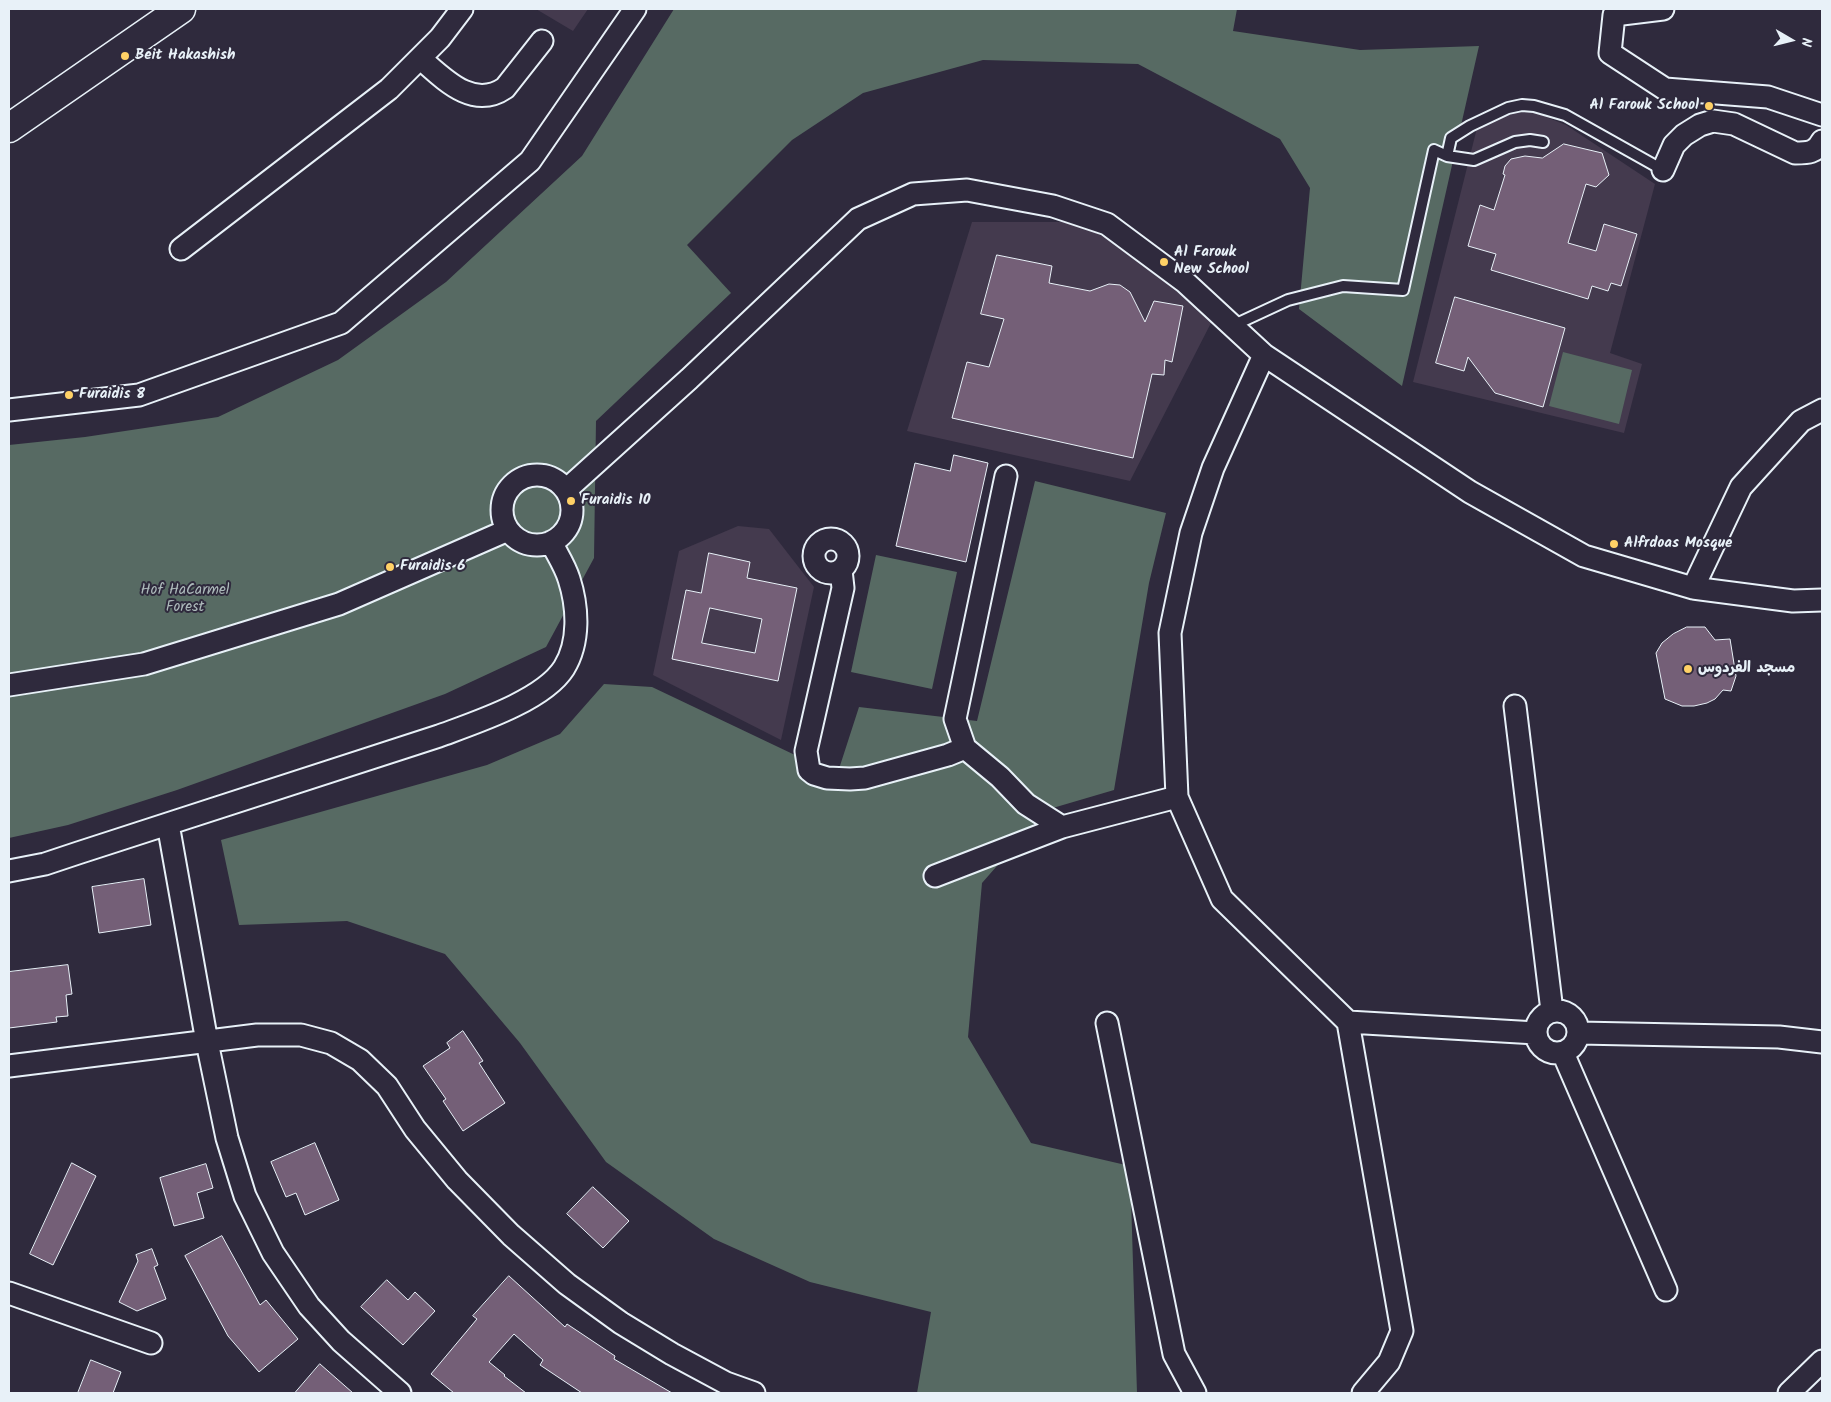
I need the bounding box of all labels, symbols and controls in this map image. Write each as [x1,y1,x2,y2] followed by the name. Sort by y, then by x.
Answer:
[1766,15,1816,65] north arrow
[1794,36,1817,48] text: N
[135,47,235,65] place label: Beit Hakashish
[119,50,131,62] marker: Beit Hakashish
[1590,97,1699,115] place label: Al Farouk School
[1703,100,1715,112] marker: Al Farouk School
[1174,244,1249,279] place label: Al Farouk New School
[1158,256,1170,268] marker: Al Farouk New School
[79,386,145,404] place label: Furaidis 8
[63,389,75,401] marker: Furaidis 8
[581,492,650,510] place label: Furaidis 10
[565,495,577,507] marker: Furaidis 10
[1624,535,1732,553] place label: Alfrdoas Mosque
[1608,538,1620,550] marker: Alfrdoas Mosque
[400,558,465,576] place label: Furaidis 6
[384,561,396,573] marker: Furaidis 6
[141,582,229,617] park label: Hof HaCarmel Forest
[1698,660,1795,678] place label: مسجد الفردوس
[1682,663,1694,675] marker: مسجد الفردوس

